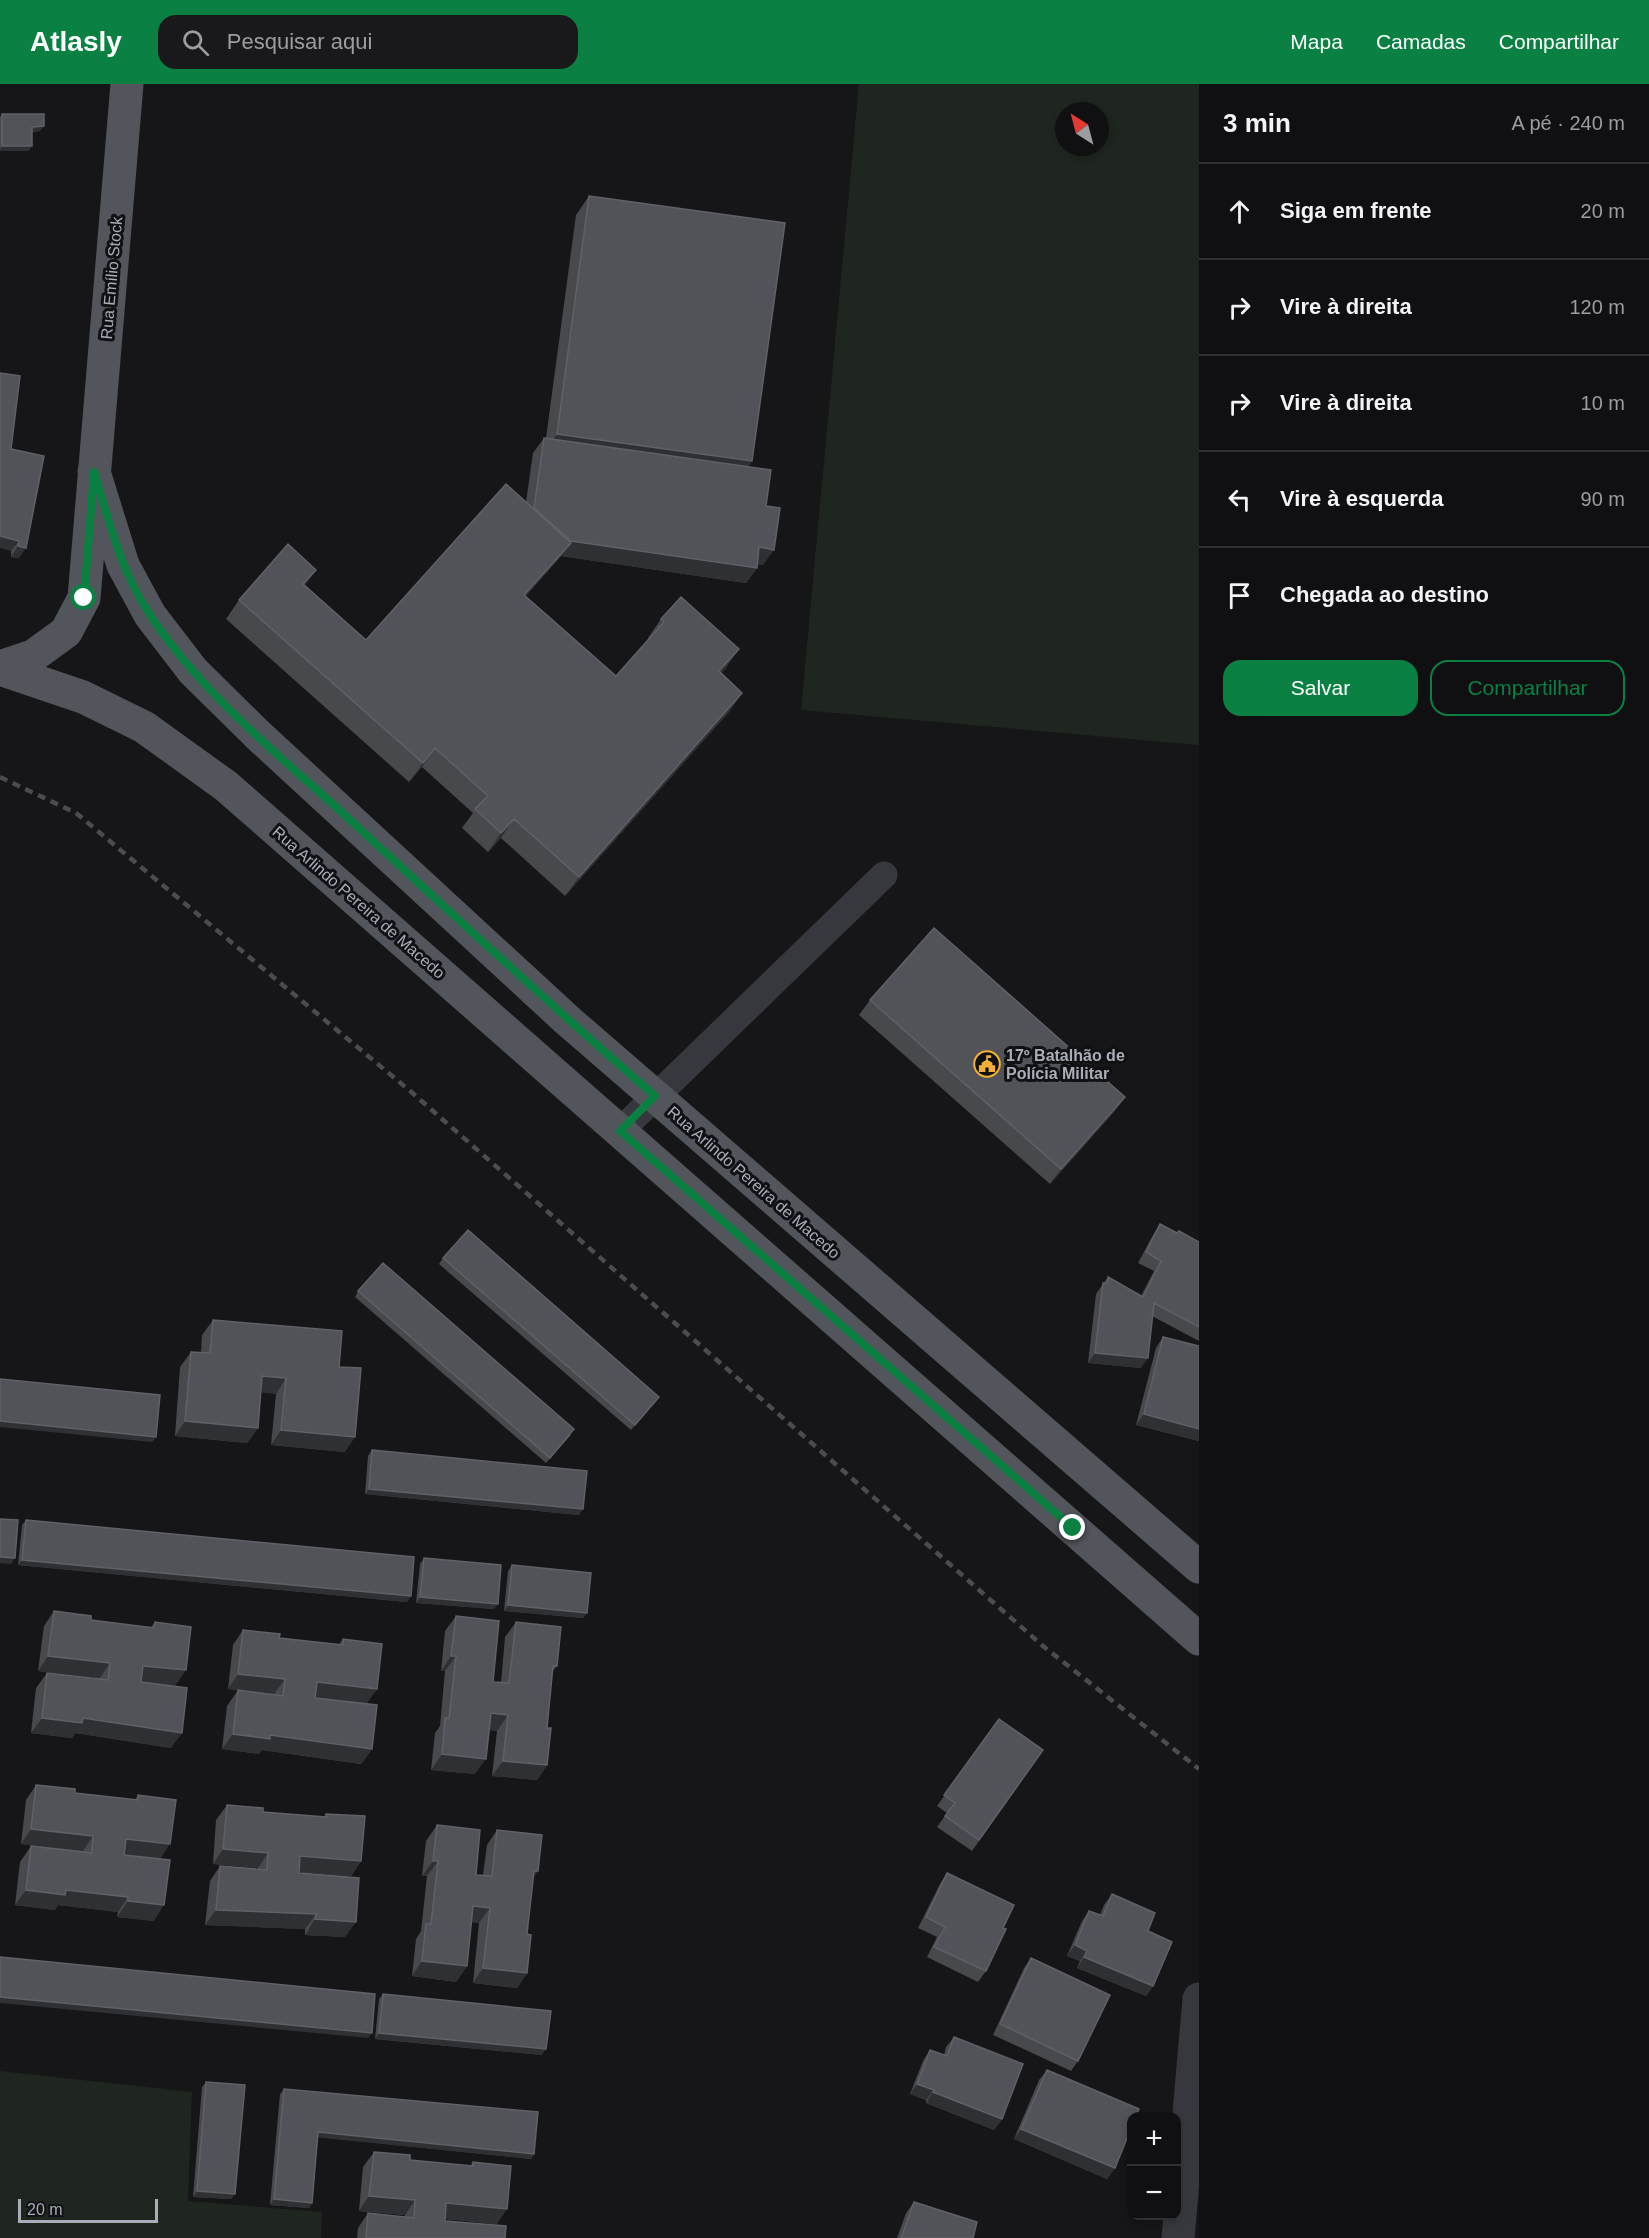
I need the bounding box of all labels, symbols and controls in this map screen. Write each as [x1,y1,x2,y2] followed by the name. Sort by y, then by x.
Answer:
[158,15,578,69] search box
[30,26,122,57] text: Atlasly
[179,26,212,59] icon: search
[227,29,372,54] text: Pesquisar aqui
[1290,30,1343,53] text: Mapa
[1376,30,1466,53] text: Camadas
[1499,30,1619,53] text: Compartilhar
[1055,102,1109,156] north arrow
[1223,108,1291,138] text: 3 min
[1512,112,1625,134] text: A pé · 240 m
[1223,195,1256,228] icon: ahead
[1280,198,1432,223] text: Siga em frente
[1581,200,1625,222] text: 20 m
[98,215,125,340] street label: Rua Emílio Stock
[1223,291,1256,324] icon: right
[1280,294,1412,319] text: Vire à direita
[1569,296,1625,318] text: 120 m
[1223,387,1256,420] icon: right
[1280,390,1412,415] text: Vire à direita
[1581,392,1625,414] text: 10 m
[1223,483,1256,516] icon: left
[1280,486,1443,511] text: Vire à esquerda
[1581,488,1625,510] text: 90 m
[1223,579,1256,612] icon: arrive
[1280,582,1489,607] text: Chegada ao destino
[70,584,96,610] route start
[1223,660,1418,716] button: Salvar
[1430,660,1625,716] button: Compartilhar
[269,823,448,982] street label: Rua Arlindo Pereira de Macedo
[1006,1047,1125,1082] place label: 17º Batalhão de Polícia Militar
[972,1049,1002,1079] public building icon: 17º Batalhão de Polícia Militar
[664,1103,843,1262] street label: Rua Arlindo Pereira de Macedo
[1059,1514,1085,1540] route end
[1127,2112,1181,2220] map controls
[1127,2112,1181,2166] button: +
[1127,2166,1181,2220] button: −
[18,2196,158,2224] scale bar
[27,2201,63,2218] text: 20 m

